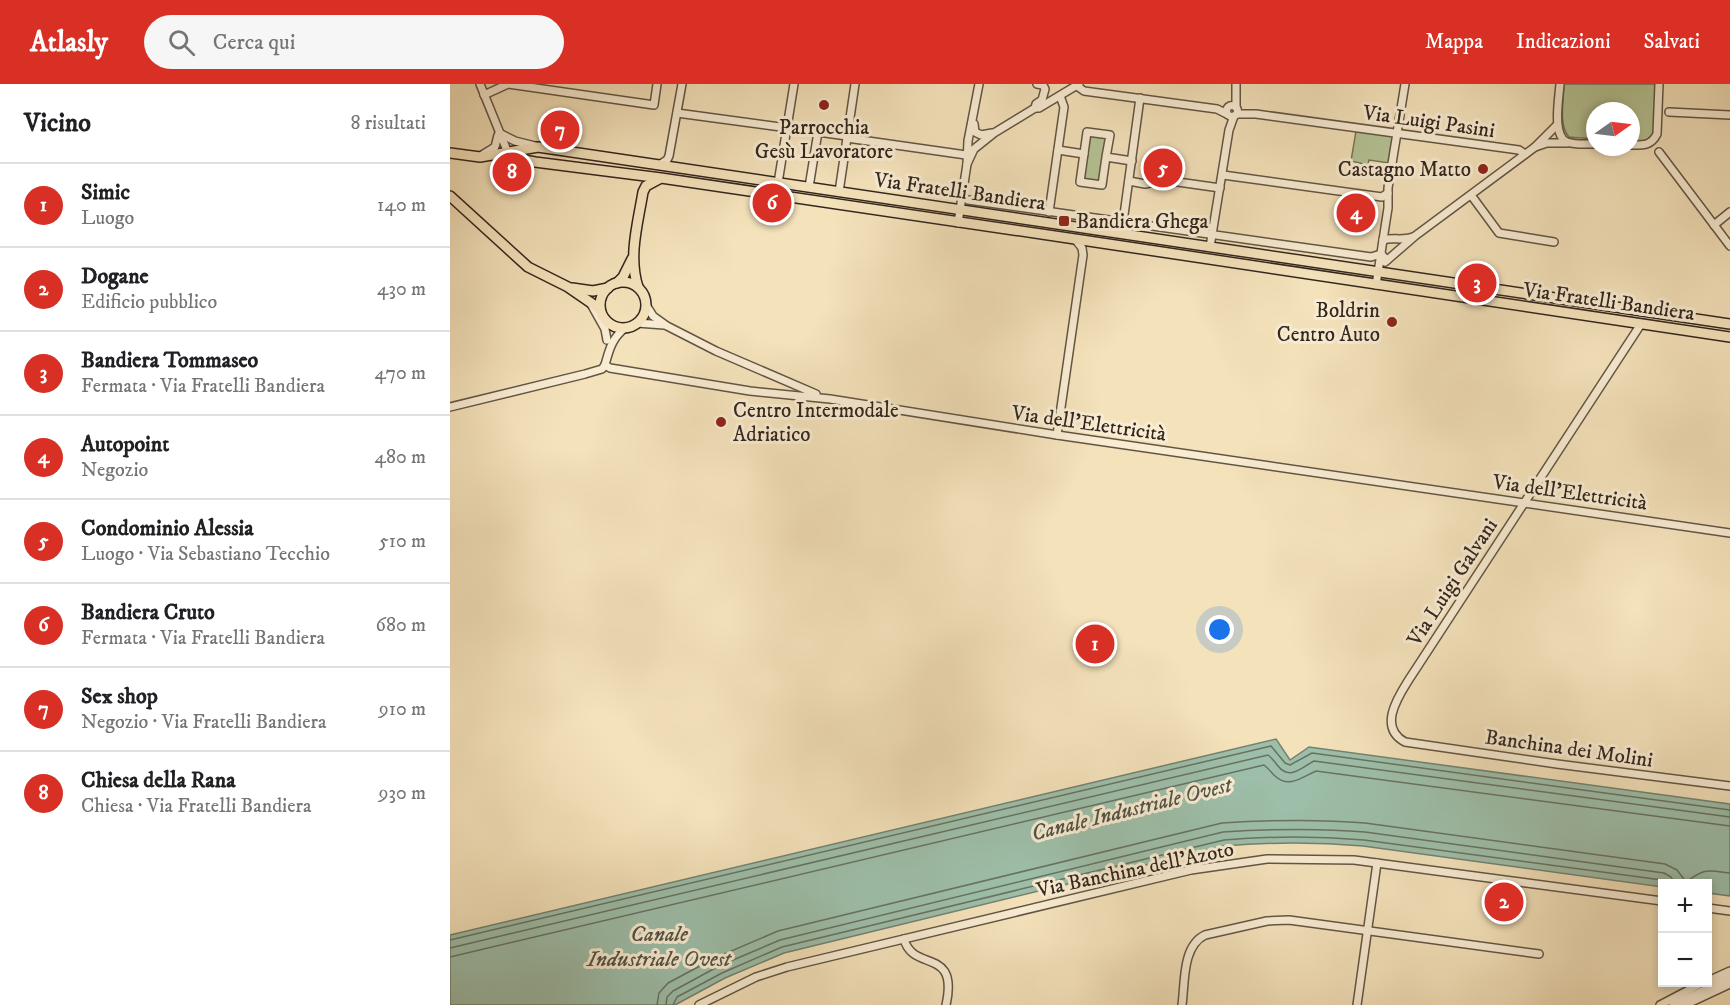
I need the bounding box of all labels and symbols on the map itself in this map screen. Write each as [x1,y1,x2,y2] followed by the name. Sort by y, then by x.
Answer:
[817,98,831,112] marker: Parrocchia Gesù Lavoratore
[1360,100,1496,144] street label: Via Luigi Pasini
[1586,102,1640,156] north arrow
[540,108,580,152] pin: 7
[755,115,894,165] place label: Parrocchia Gesù Lavoratore
[1144,146,1182,190] pin: 5
[492,150,532,194] pin: 8
[1338,157,1471,183] place label: Castagno Matto
[1476,162,1490,176] marker: Castagno Matto
[871,167,1047,217] street label: Via Fratelli Bandiera
[752,180,792,226] pin: 6
[1336,190,1376,236] pin: 4
[1076,209,1208,235] place label: Bandiera Ghega
[1057,214,1071,228] marker: Bandiera Ghega
[1458,260,1496,306] pin: 3
[1520,277,1696,327] street label: Via Fratelli Bandiera
[1277,298,1380,348] place label: Boldrin Centro Auto
[1385,315,1399,329] marker: Boldrin Centro Auto
[733,398,899,448] place label: Centro Intermodale Adriatico
[1009,400,1168,448] street label: Via dell'Elettricità
[714,415,728,429] marker: Centro Intermodale Adriatico
[1490,469,1649,517] street label: Via dell'Elettricità
[1401,514,1504,652] street label: Via Luigi Galvani
[1205,615,1234,644] your location
[1076,622,1114,666] pin: 1
[1483,724,1654,774] street label: Banchina dei Molini
[1028,771,1236,847] water label: Canale Industriale Ovest
[1033,836,1236,904] street label: Via Banchina dell'Azoto
[1484,880,1524,924] pin: 2
[585,921,732,973] water label: Canale Industriale Ovest

